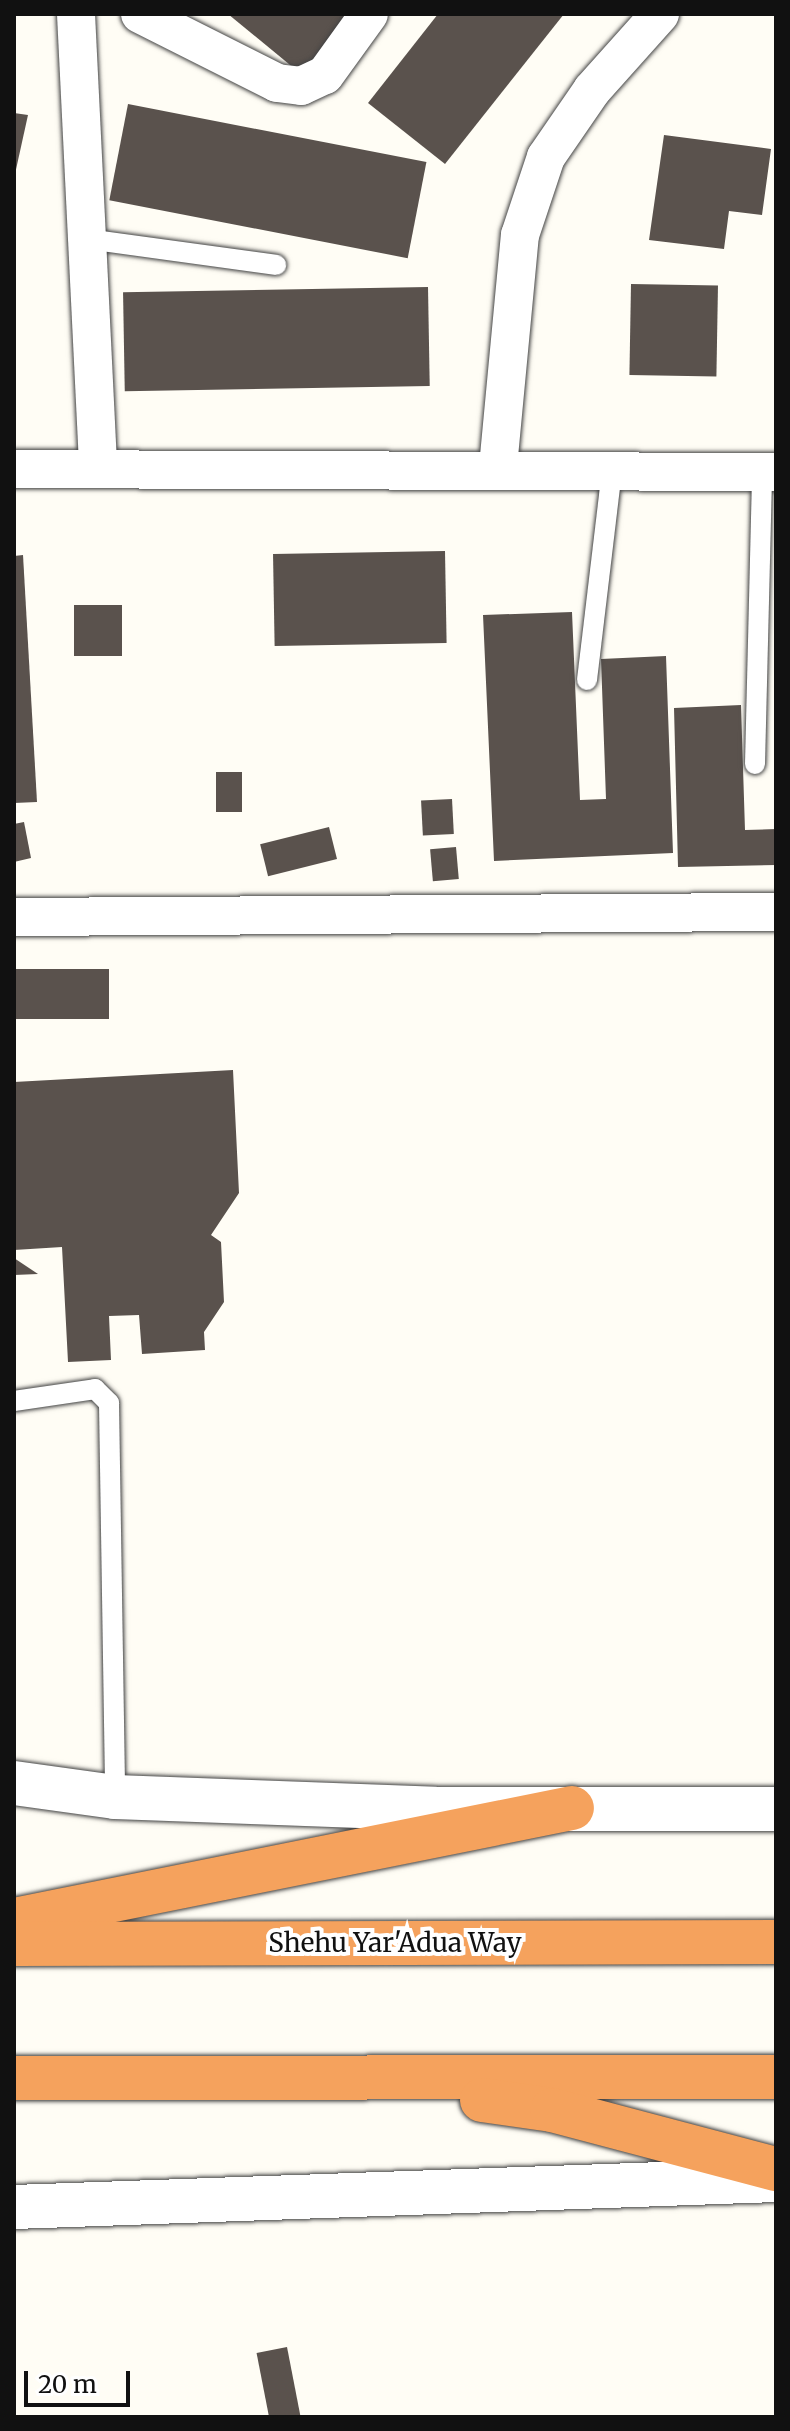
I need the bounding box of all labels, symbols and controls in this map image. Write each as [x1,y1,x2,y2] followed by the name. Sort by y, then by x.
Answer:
[268,1927,522,1959] street label: Shehu Yar'Adua Way
[28,2355,134,2405] scale bar
[38,2369,97,2400] text: 20 m

